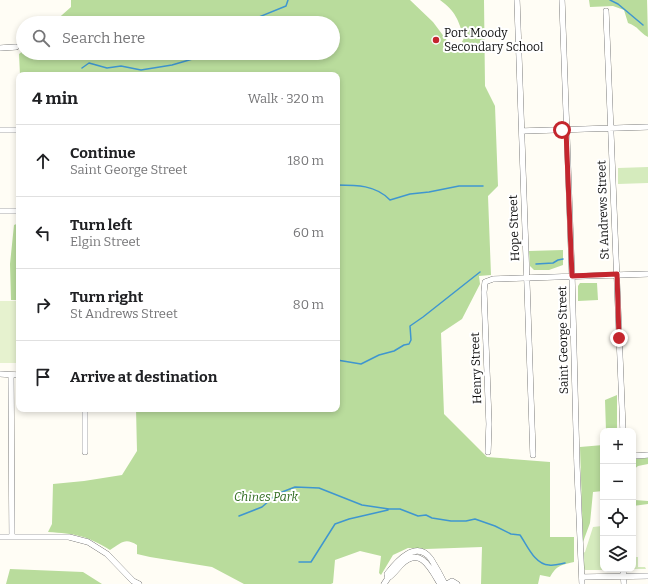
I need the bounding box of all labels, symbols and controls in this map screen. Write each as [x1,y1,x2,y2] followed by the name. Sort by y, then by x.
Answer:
[16,16,340,60] search box
[444,26,544,54] place label: Port Moody Secondary School
[30,27,52,49] icon: search
[62,29,145,47] text: Search here
[431,35,441,45] marker: Port Moody Secondary School
[32,88,78,109] text: 4 min
[248,91,324,106] text: Walk · 320 m
[553,121,571,139] route start
[70,144,136,162] text: Continue
[32,150,54,172] icon: ahead
[288,153,324,168] text: 180 m
[594,159,612,260] street label: St Andrews Street
[70,162,187,177] text: Saint George Street
[506,194,522,261] street label: Hope Street
[70,216,132,234] text: Turn left
[32,222,54,244] icon: left
[293,225,324,240] text: 60 m
[70,234,140,249] text: Elgin Street
[555,285,571,394] street label: Saint George Street
[70,288,143,306] text: Turn right
[32,294,54,316] icon: right
[293,297,324,312] text: 80 m
[70,306,178,321] text: St Andrews Street
[610,329,628,347] route end
[468,331,484,404] street label: Henry Street
[32,366,54,388] icon: arrive
[70,368,217,386] text: Arrive at destination
[600,428,636,572] map controls
[600,428,636,464] button: +
[600,464,636,500] button: −
[234,490,298,504] park label: Chines Park
[600,500,636,536] button: locate
[600,536,636,572] button: layers

